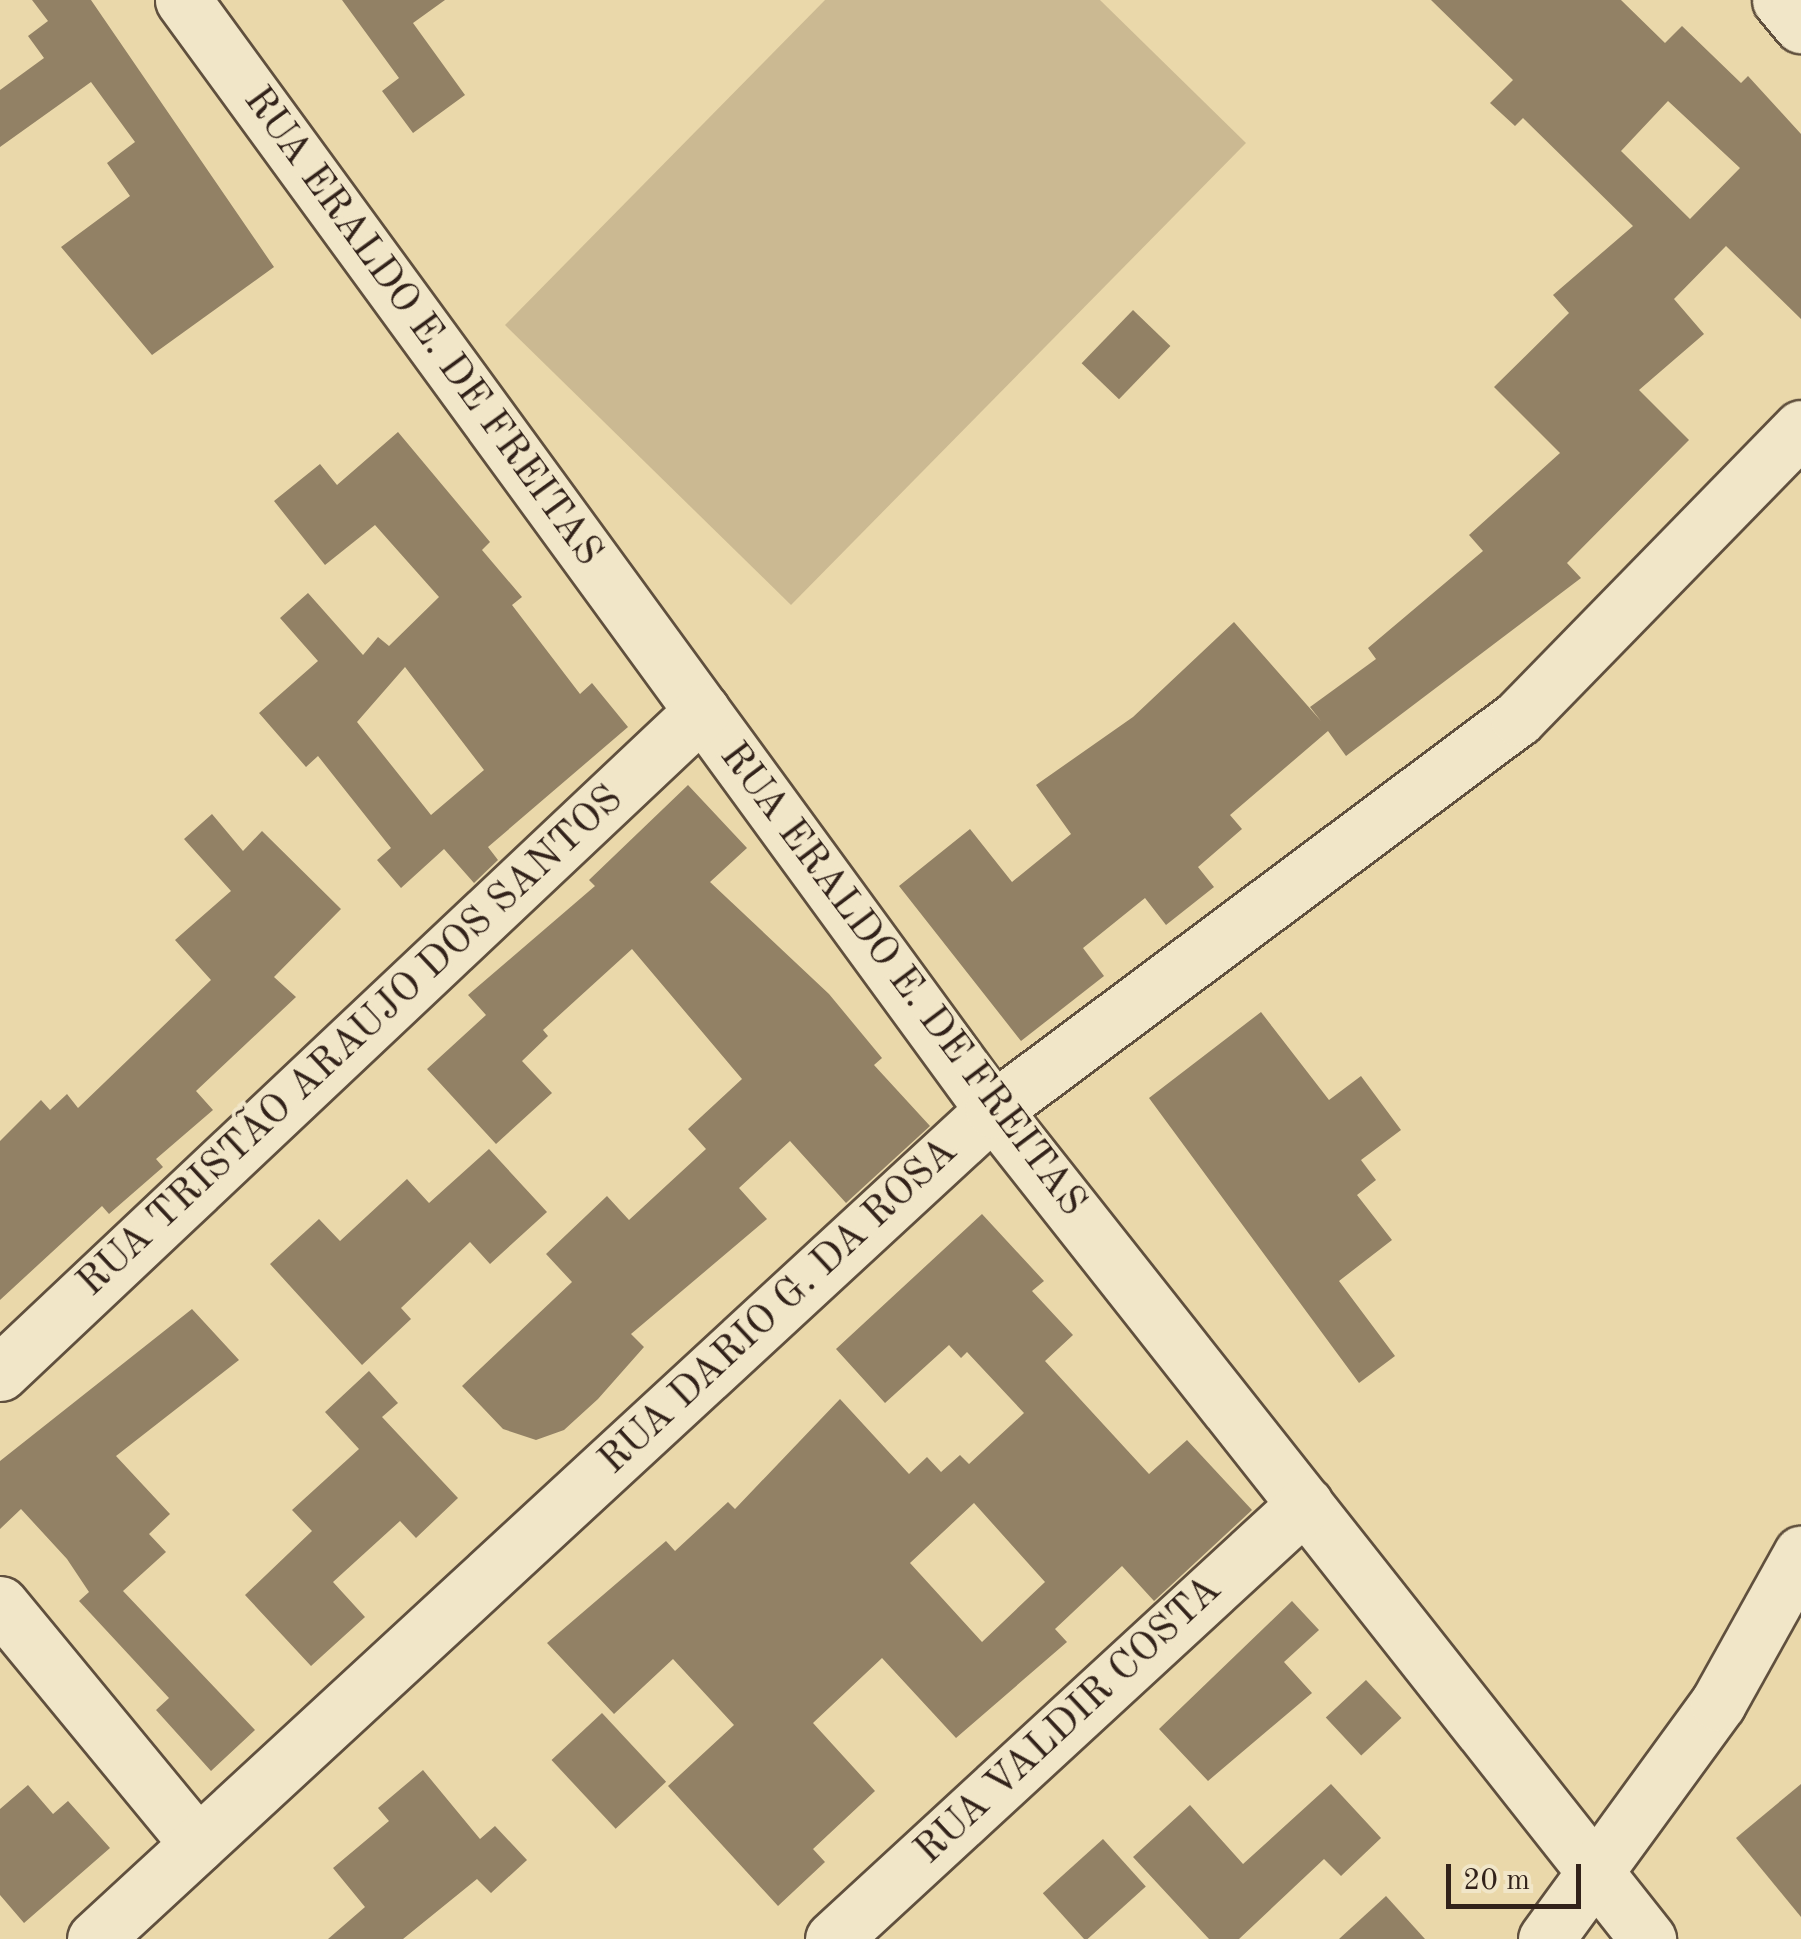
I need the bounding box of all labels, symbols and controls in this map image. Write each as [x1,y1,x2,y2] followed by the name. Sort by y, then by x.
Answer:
[232,78,612,576] street label: RUA ERALDO E. DE FREITAS
[708,734,1096,1226] street label: RUA ERALDO E. DE FREITAS
[69,776,633,1308] street label: RUA TRISTÃO ARAUJO DOS SANTOS
[590,1129,968,1485] street label: RUA DARIO G. DA ROSA
[906,1567,1232,1875] street label: RUA VALDIR COSTA
[1451,1844,1586,1906] scale bar
[1463,1866,1530,1896] text: 20 m

